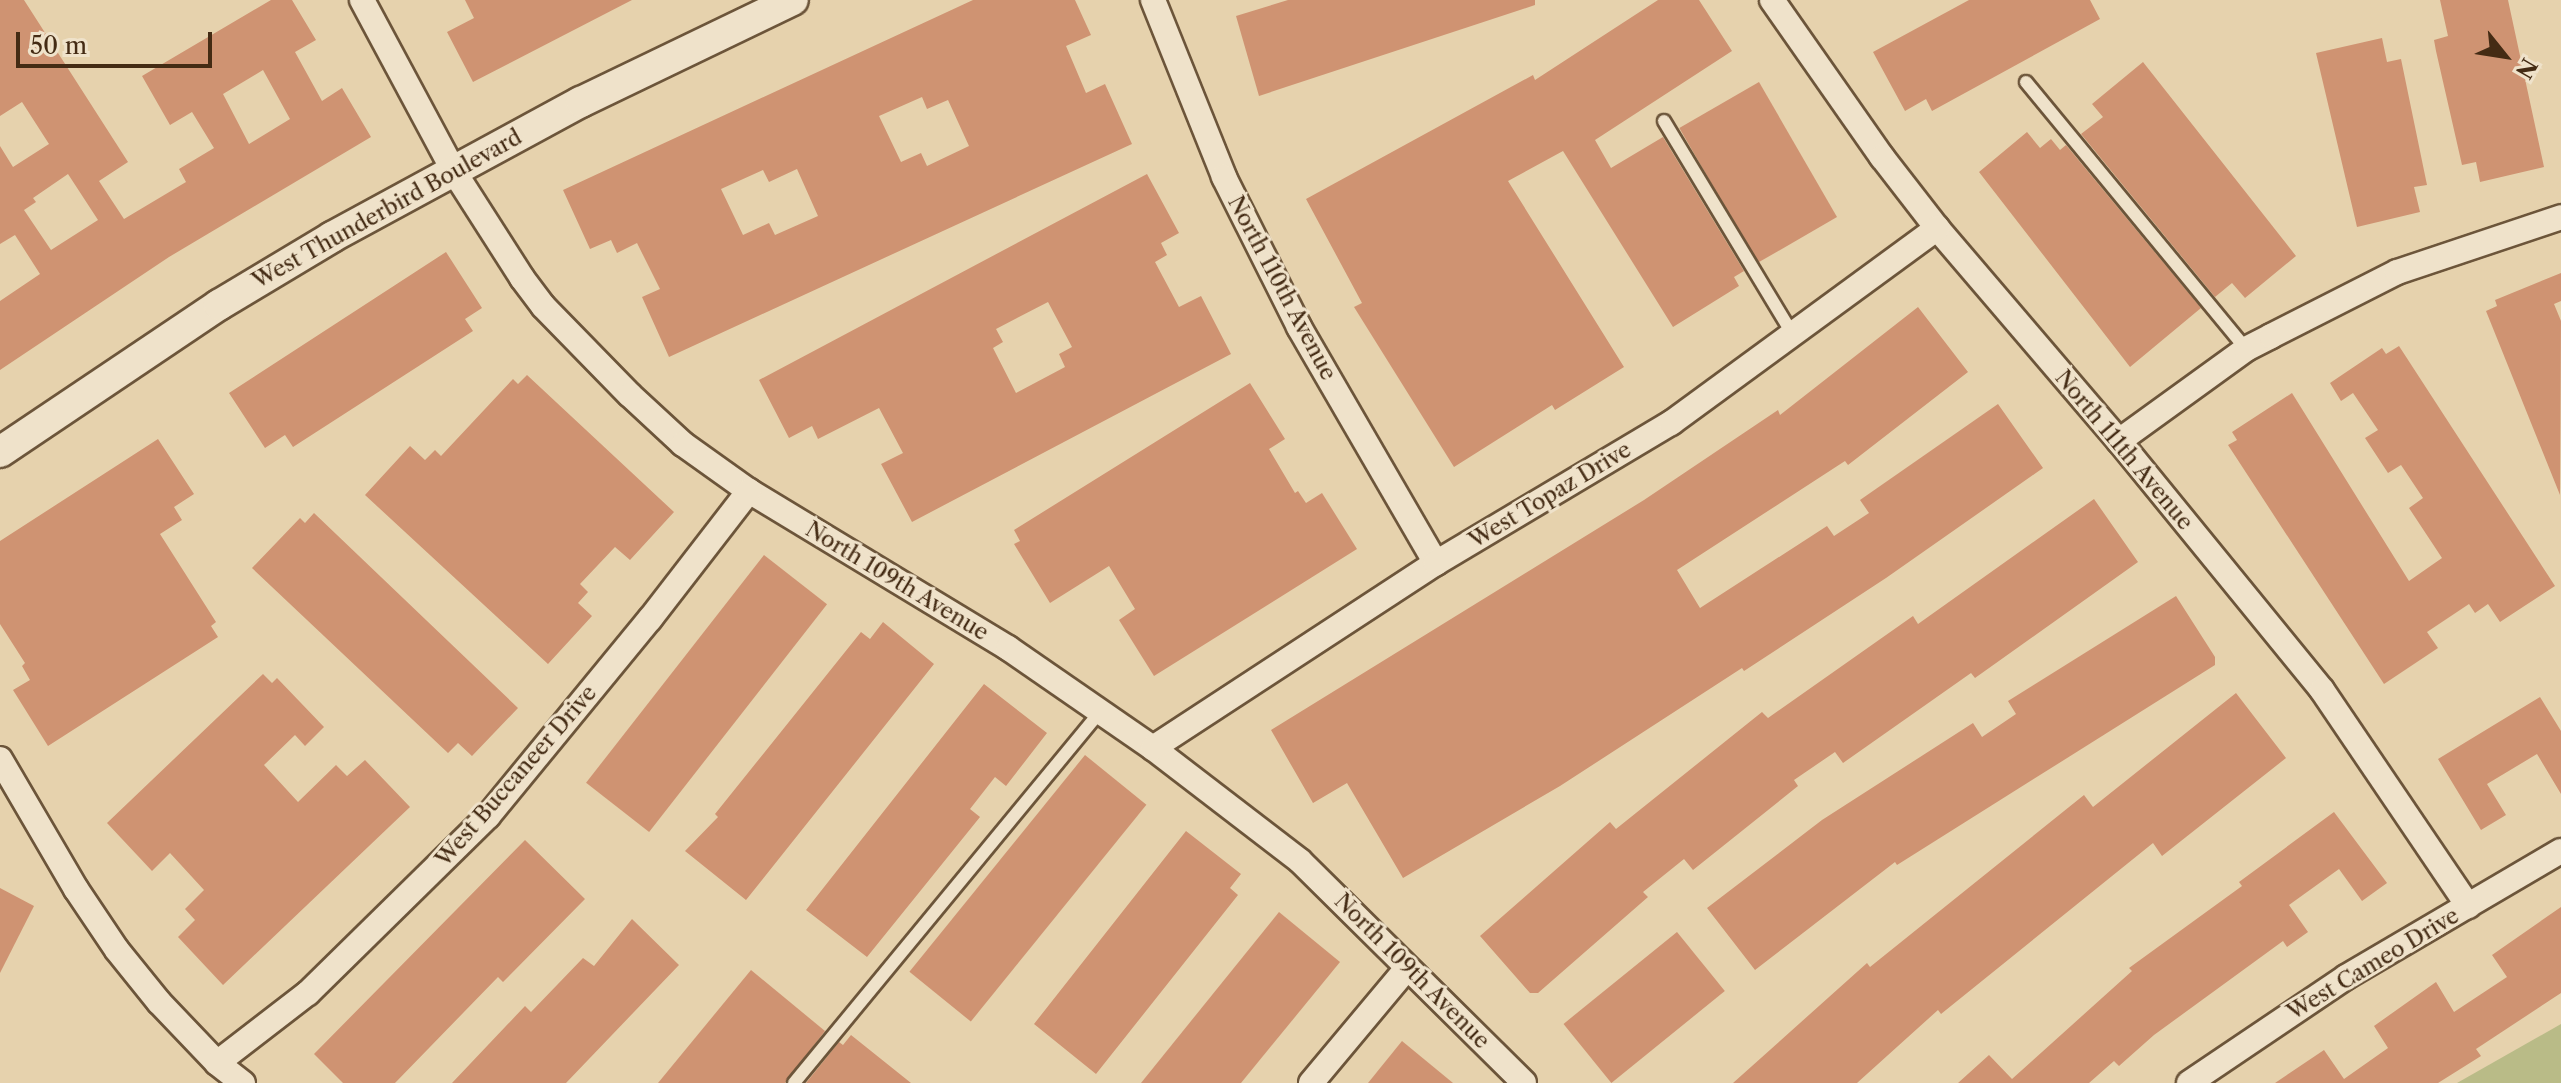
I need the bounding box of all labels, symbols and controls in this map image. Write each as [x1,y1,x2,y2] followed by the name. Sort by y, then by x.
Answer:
[20,16,216,66] scale bar
[2465,16,2545,96] north arrow
[30,31,87,60] text: 50 m
[2510,53,2543,83] text: N
[247,124,527,294] street label: West Thunderbird Boulevard
[1222,191,1342,385] street label: North 110th Avenue
[2049,364,2199,536] street label: North 111th Avenue
[1464,436,1636,554] street label: West Topaz Drive
[800,516,994,646] street label: North 109th Avenue
[430,680,602,872] street label: West Buccaneer Drive
[1329,888,1495,1054] street label: North 109th Avenue
[2282,902,2464,1026] street label: West Cameo Drive

